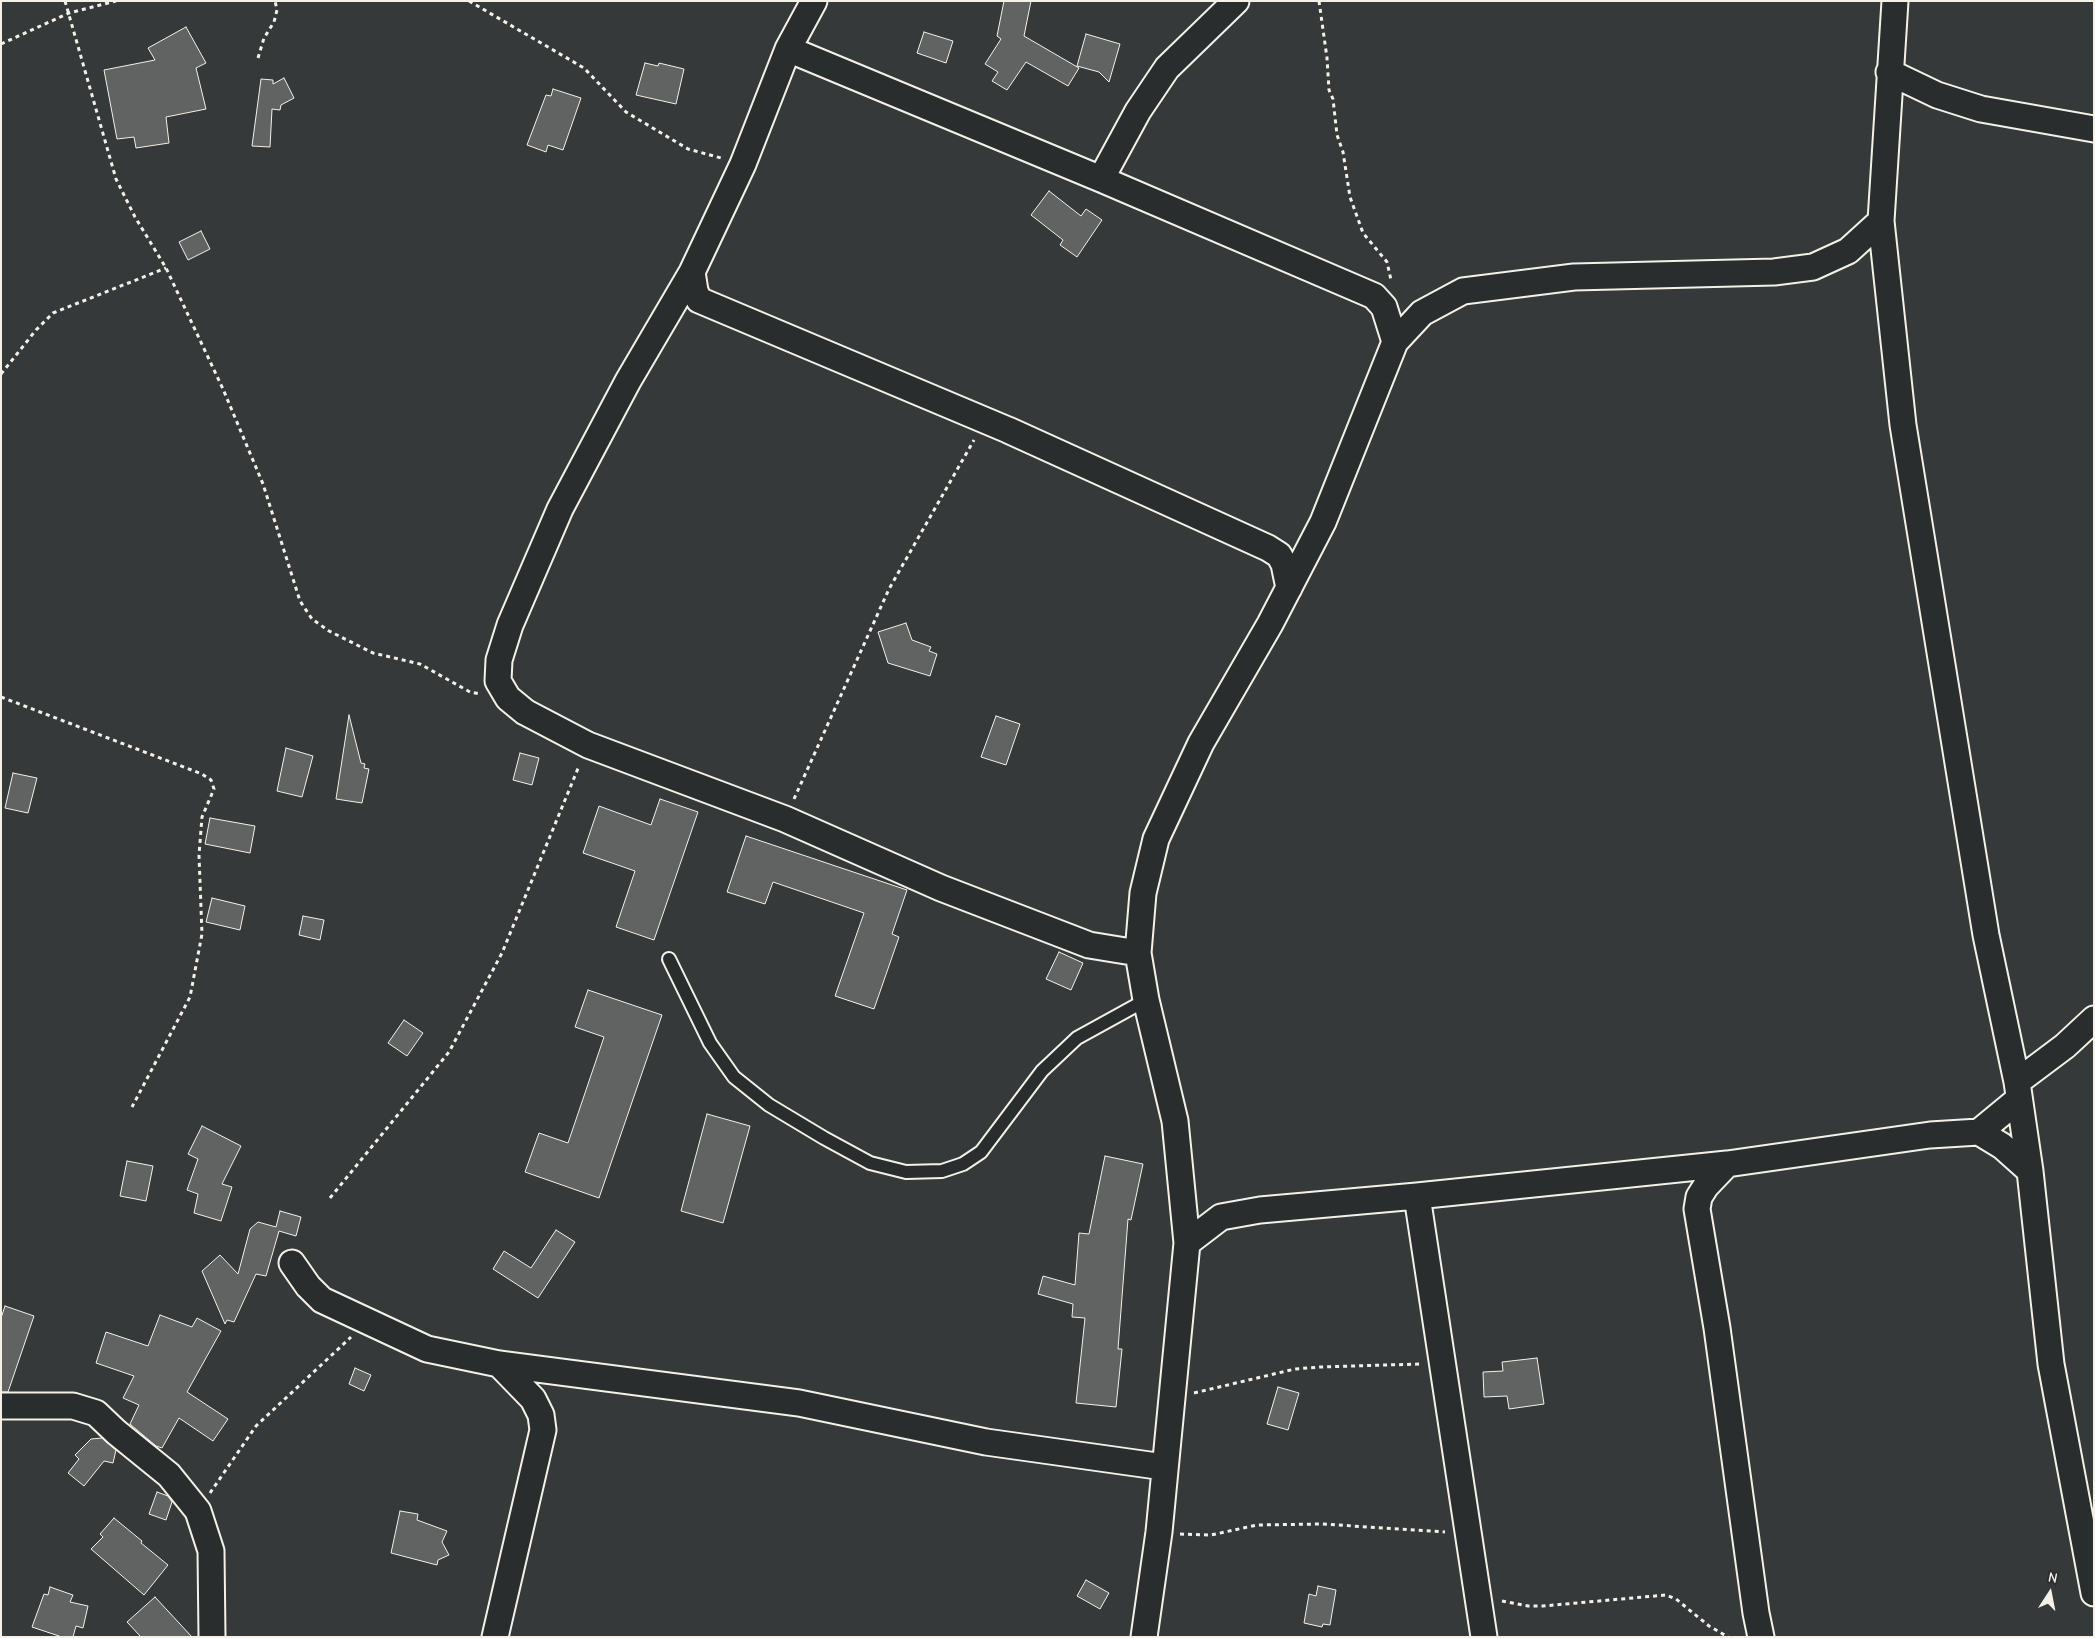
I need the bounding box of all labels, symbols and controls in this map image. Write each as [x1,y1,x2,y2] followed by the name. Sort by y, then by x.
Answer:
[2025,1568,2075,1618] north arrow
[2047,1569,2059,1587] text: N

